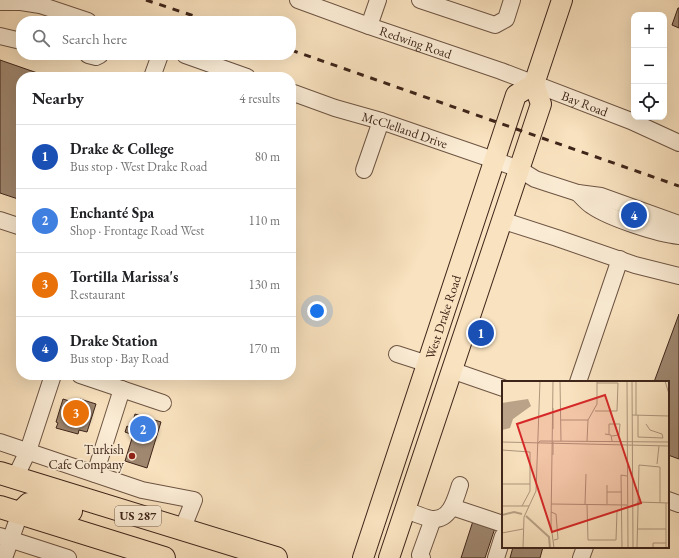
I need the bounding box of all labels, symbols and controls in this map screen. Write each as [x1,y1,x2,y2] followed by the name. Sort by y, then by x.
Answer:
[631,12,667,120] map controls
[631,12,667,48] button: +
[16,16,296,60] search box
[377,22,454,63] street label: Redwing Road
[30,27,52,49] icon: search
[62,29,127,48] text: Search here
[631,48,667,84] button: −
[631,84,667,120] button: locate
[32,87,84,109] text: Nearby
[559,87,611,120] street label: Bay Road
[239,90,280,107] text: 4 results
[360,108,450,152] street label: McClelland Drive
[70,139,174,158] text: Drake & College
[42,148,48,165] text: 1
[255,148,280,165] text: 80 m
[70,158,207,175] text: Bus stop · West Drake Road
[621,200,647,230] pin: 4
[70,203,154,222] text: Enchanté Spa
[42,212,48,229] text: 2
[249,212,280,229] text: 110 m
[70,222,204,239] text: Shop · Frontage Road West
[70,267,178,286] text: Tortilla Marissa's
[421,273,465,361] street label: West Drake Road
[42,276,48,293] text: 3
[249,276,280,293] text: 130 m
[70,286,125,303] text: Restaurant
[307,301,327,321] your location
[468,318,494,348] pin: 1
[70,331,158,350] text: Drake Station
[42,340,48,357] text: 4
[249,340,280,357] text: 170 m
[70,350,169,367] text: Bus stop · Bay Road
[502,381,669,548] inset map
[63,398,89,428] pin: 3
[130,414,156,444] pin: 2
[49,441,124,473] place label: Turkish Cafe Company
[127,451,137,461] marker: Turkish Cafe Company
[115,506,161,526] road number: US 287

